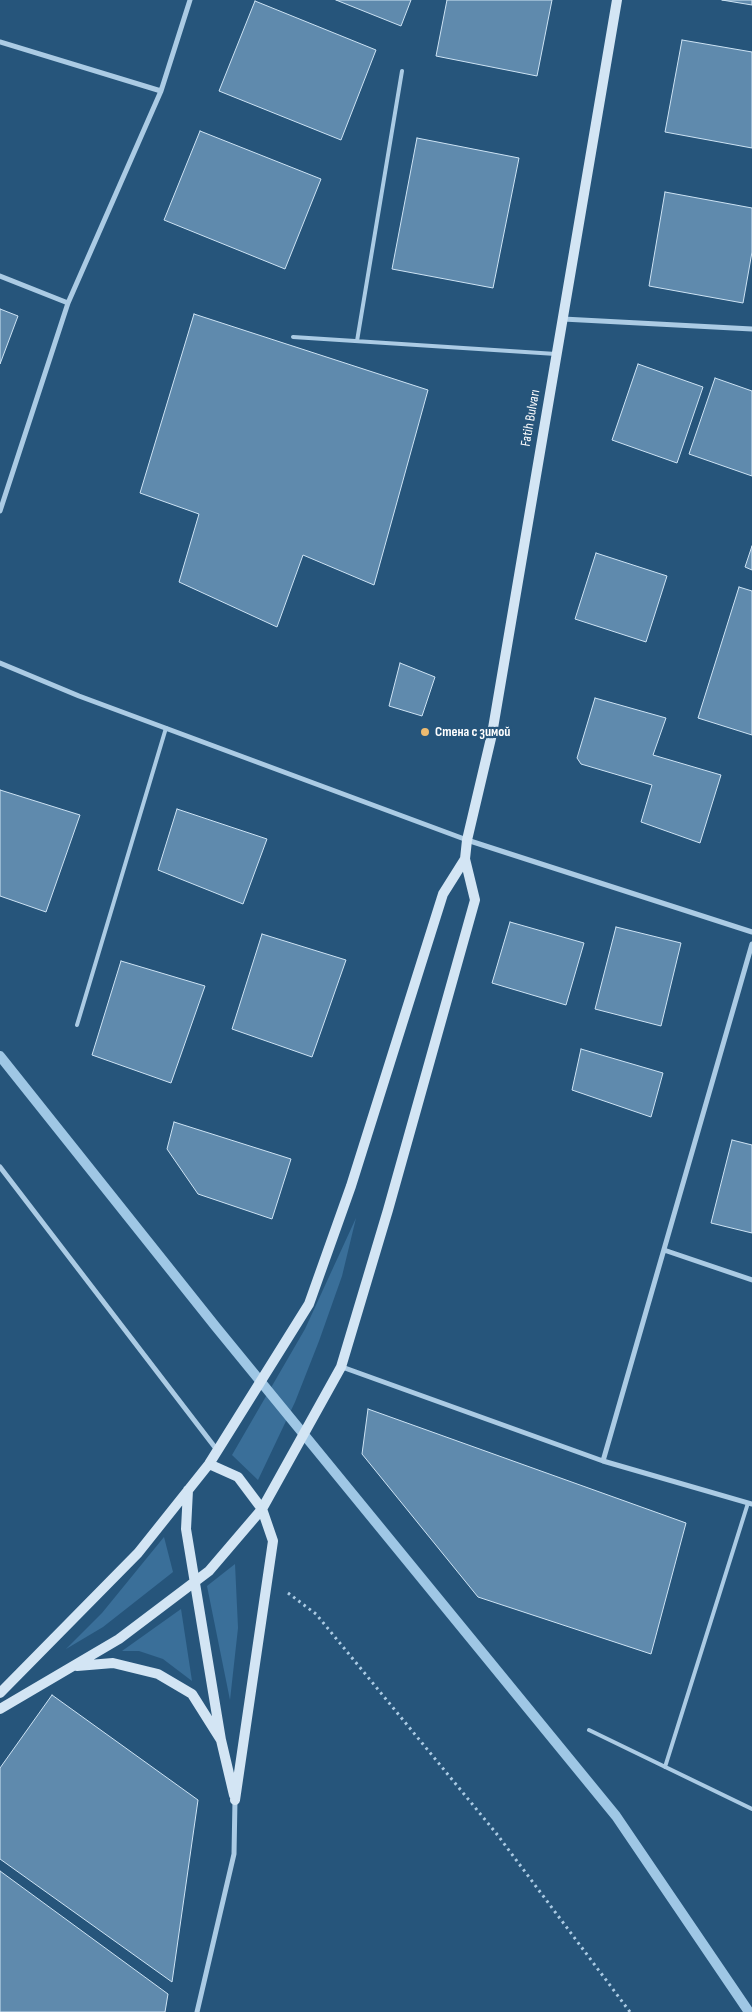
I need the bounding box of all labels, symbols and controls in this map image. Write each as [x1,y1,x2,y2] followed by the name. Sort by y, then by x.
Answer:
[518,388,544,448] street label: Fatih Bulvarı
[435,724,510,740] place label: Стена с зимой
[419,726,431,738] marker: Стена с зимой

